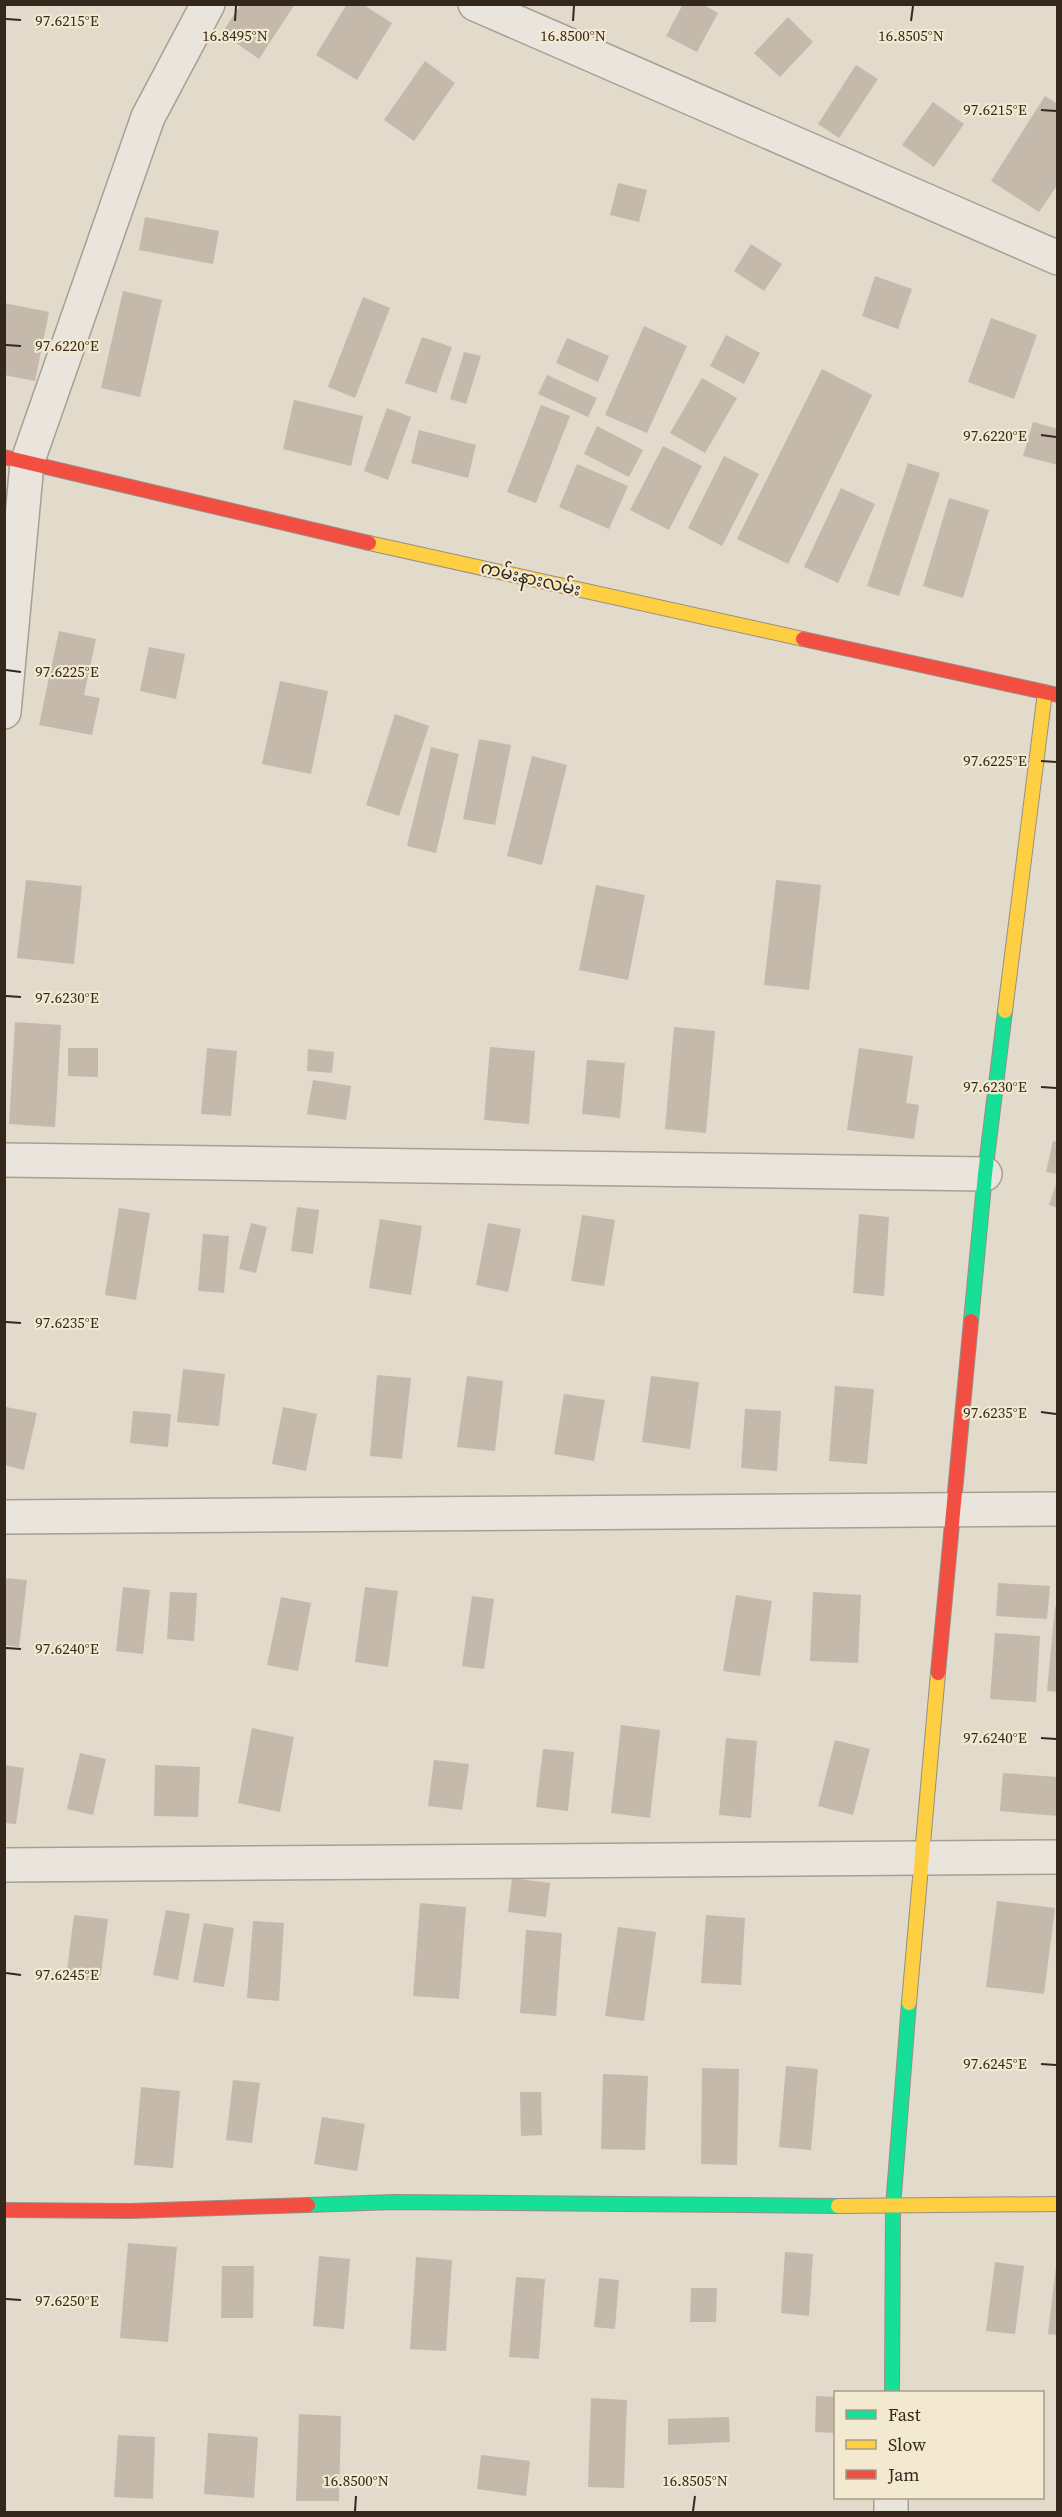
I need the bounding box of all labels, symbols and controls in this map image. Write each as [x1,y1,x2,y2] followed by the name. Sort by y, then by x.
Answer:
[35,10,99,31] text: 97.6215°E
[202,25,268,46] text: 16.8495°N
[540,25,606,46] text: 16.8500°N
[878,25,944,46] text: 16.8505°N
[963,99,1027,120] text: 97.6215°E
[35,335,99,356] text: 97.6220°E
[963,425,1027,446] text: 97.6220°E
[478,554,583,605] street label: ကမ်းနားလမ်း
[35,661,99,682] text: 97.6225°E
[963,750,1027,771] text: 97.6225°E
[35,987,99,1008] text: 97.6230°E
[963,1076,1027,1097] text: 97.6230°E
[35,1312,99,1333] text: 97.6235°E
[963,1402,1027,1423] text: 97.6235°E
[35,1638,99,1659] text: 97.6240°E
[963,1727,1027,1748] text: 97.6240°E
[35,1964,99,1985] text: 97.6245°E
[963,2053,1027,2074] text: 97.6245°E
[35,2290,99,2311] text: 97.6250°E
[834,2391,1044,2499] legend
[888,2402,921,2427] text: Fast
[888,2432,926,2457] text: Slow
[887,2462,920,2487] text: Jam
[323,2470,389,2491] text: 16.8500°N
[662,2470,728,2491] text: 16.8505°N

